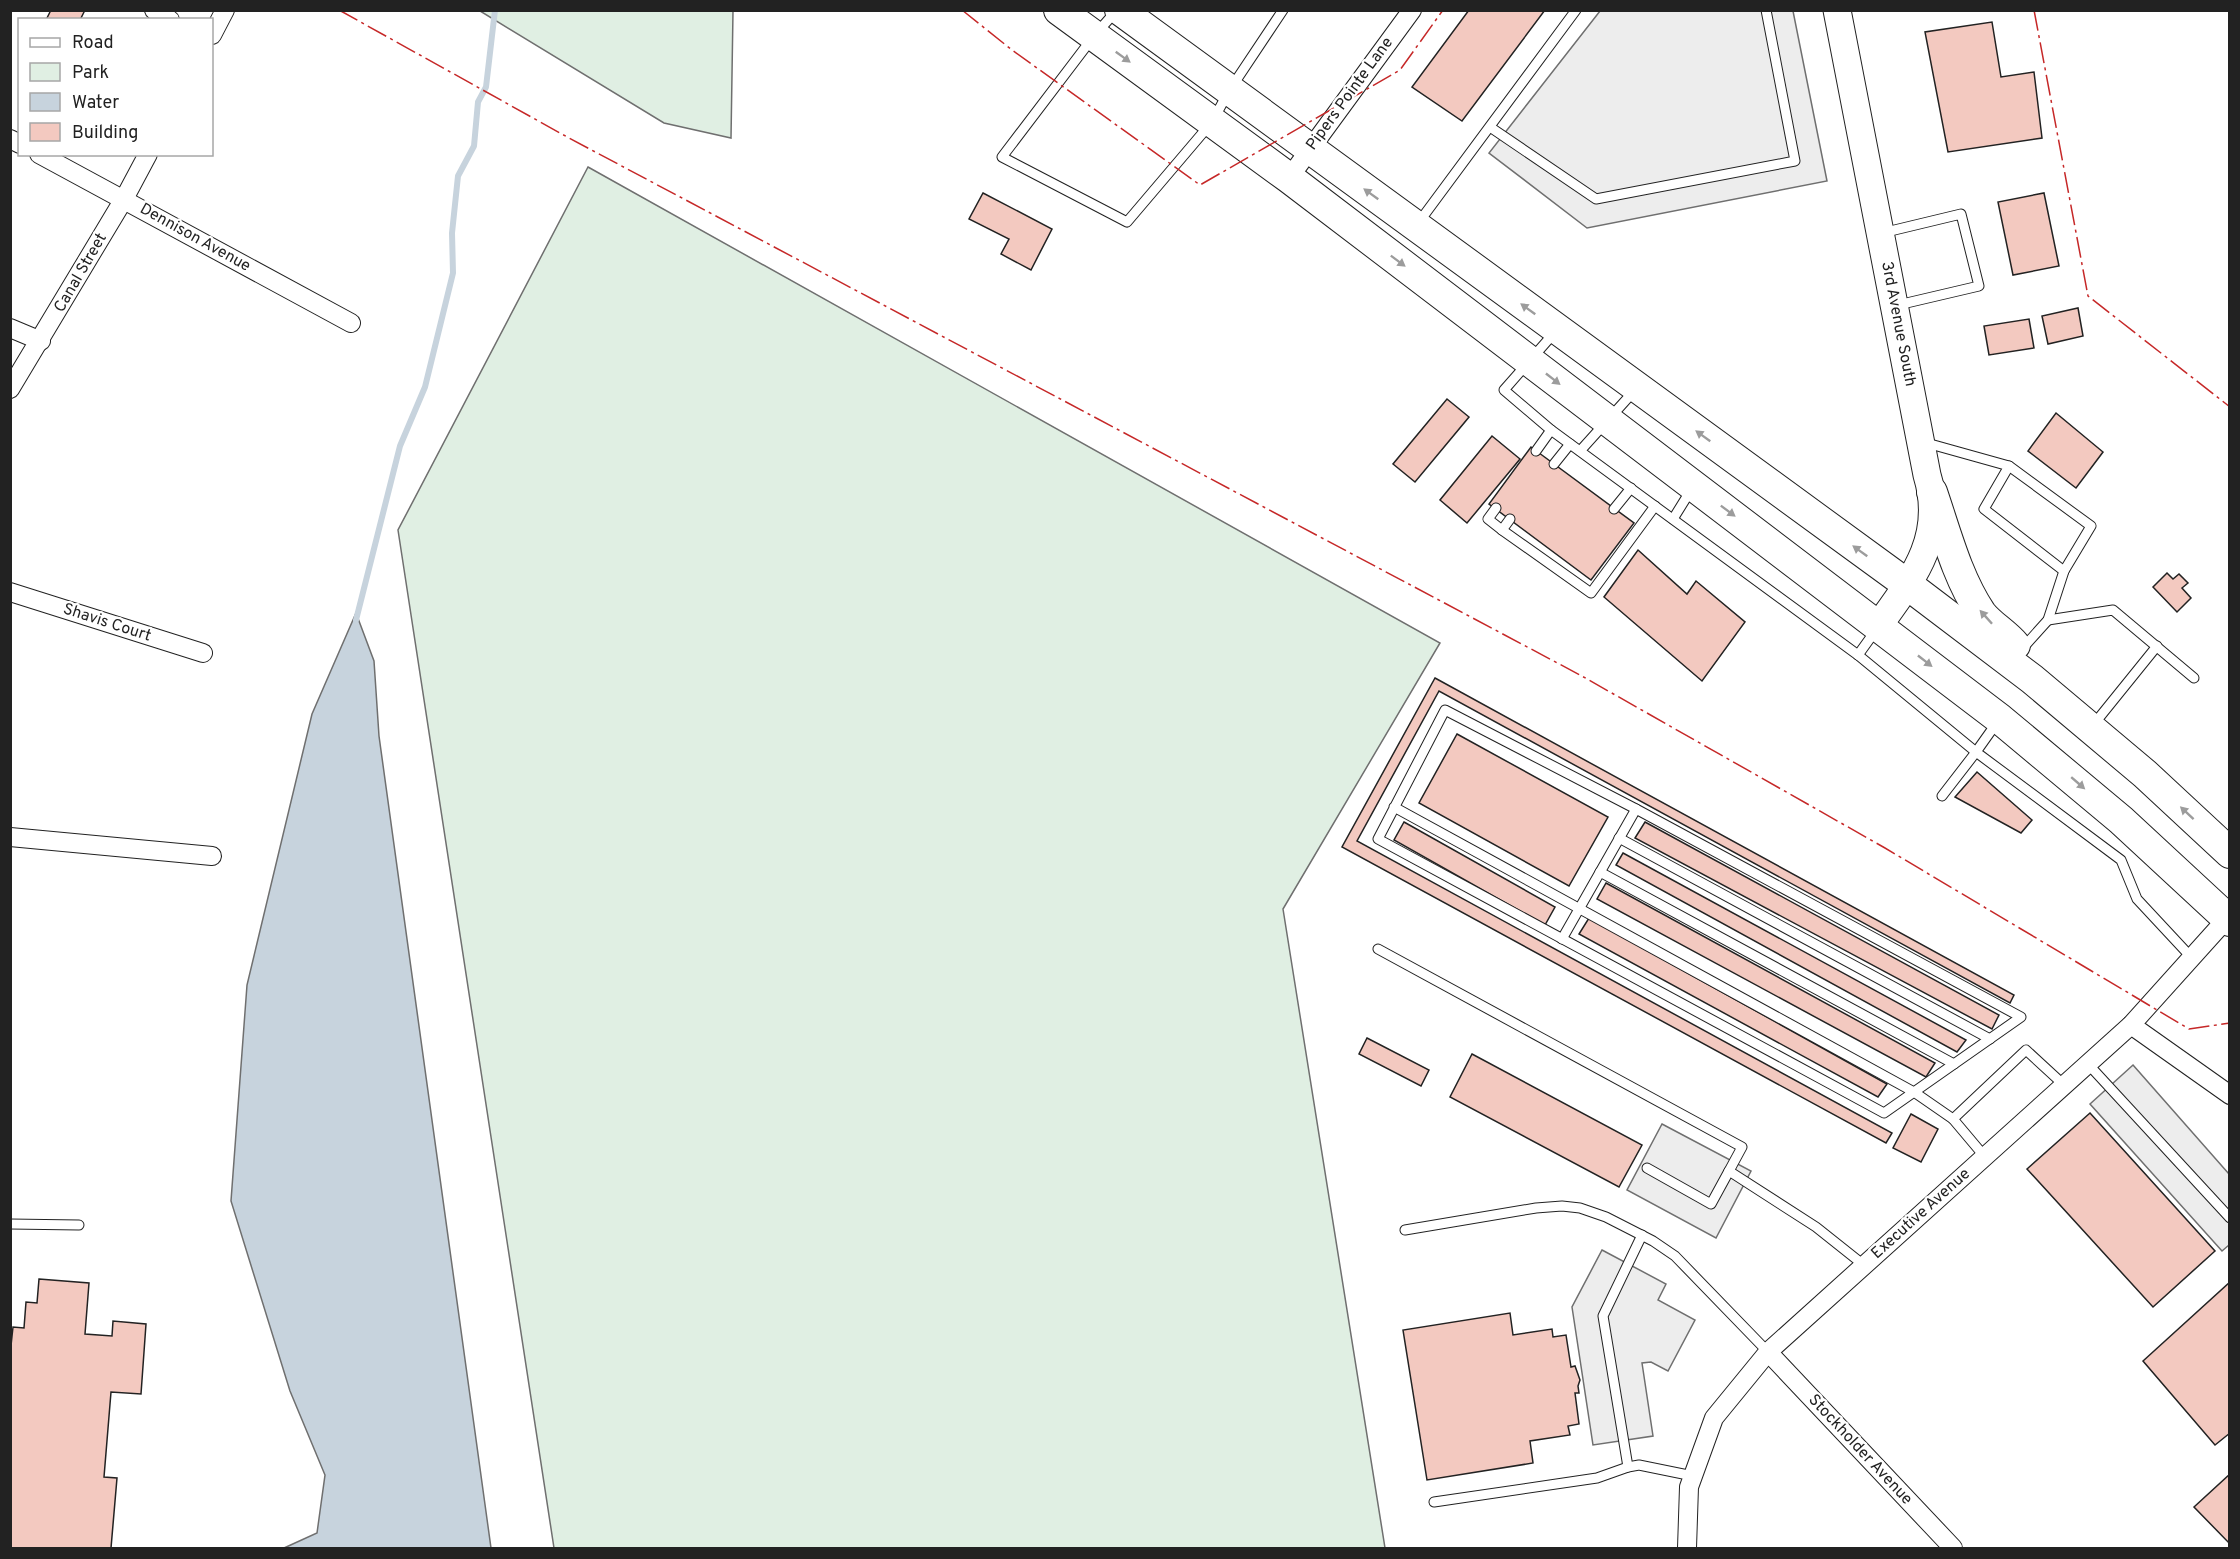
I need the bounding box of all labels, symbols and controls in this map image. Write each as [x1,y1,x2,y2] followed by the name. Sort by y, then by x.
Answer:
[18,18,213,156] legend
[72,32,114,55] text: Road
[1302,33,1398,155] street label: Pipers Pointe Lane
[1116,51,1131,63] one-way arrow
[72,62,109,85] text: Park
[72,92,119,115] text: Water
[72,122,138,145] text: Building
[1363,188,1379,200] one-way arrow
[136,199,254,277] street label: Dennison Avenue
[50,230,112,316] street label: Canal Street
[1391,254,1406,266] one-way arrow
[1876,260,1920,388] street label: 3rd Avenue South
[1521,303,1537,315] one-way arrow
[1545,373,1561,385] one-way arrow
[1695,430,1711,442] one-way arrow
[1721,505,1736,517] one-way arrow
[1853,545,1869,557] one-way arrow
[60,599,154,647] street label: Shavis Court
[1979,609,1993,624] one-way arrow
[1918,655,1933,667] one-way arrow
[2070,776,2086,789] one-way arrow
[2179,806,2194,820] one-way arrow
[1867,1164,1975,1264] street label: Executive Avenue
[1804,1391,1916,1509] street label: Stockholder Avenue

